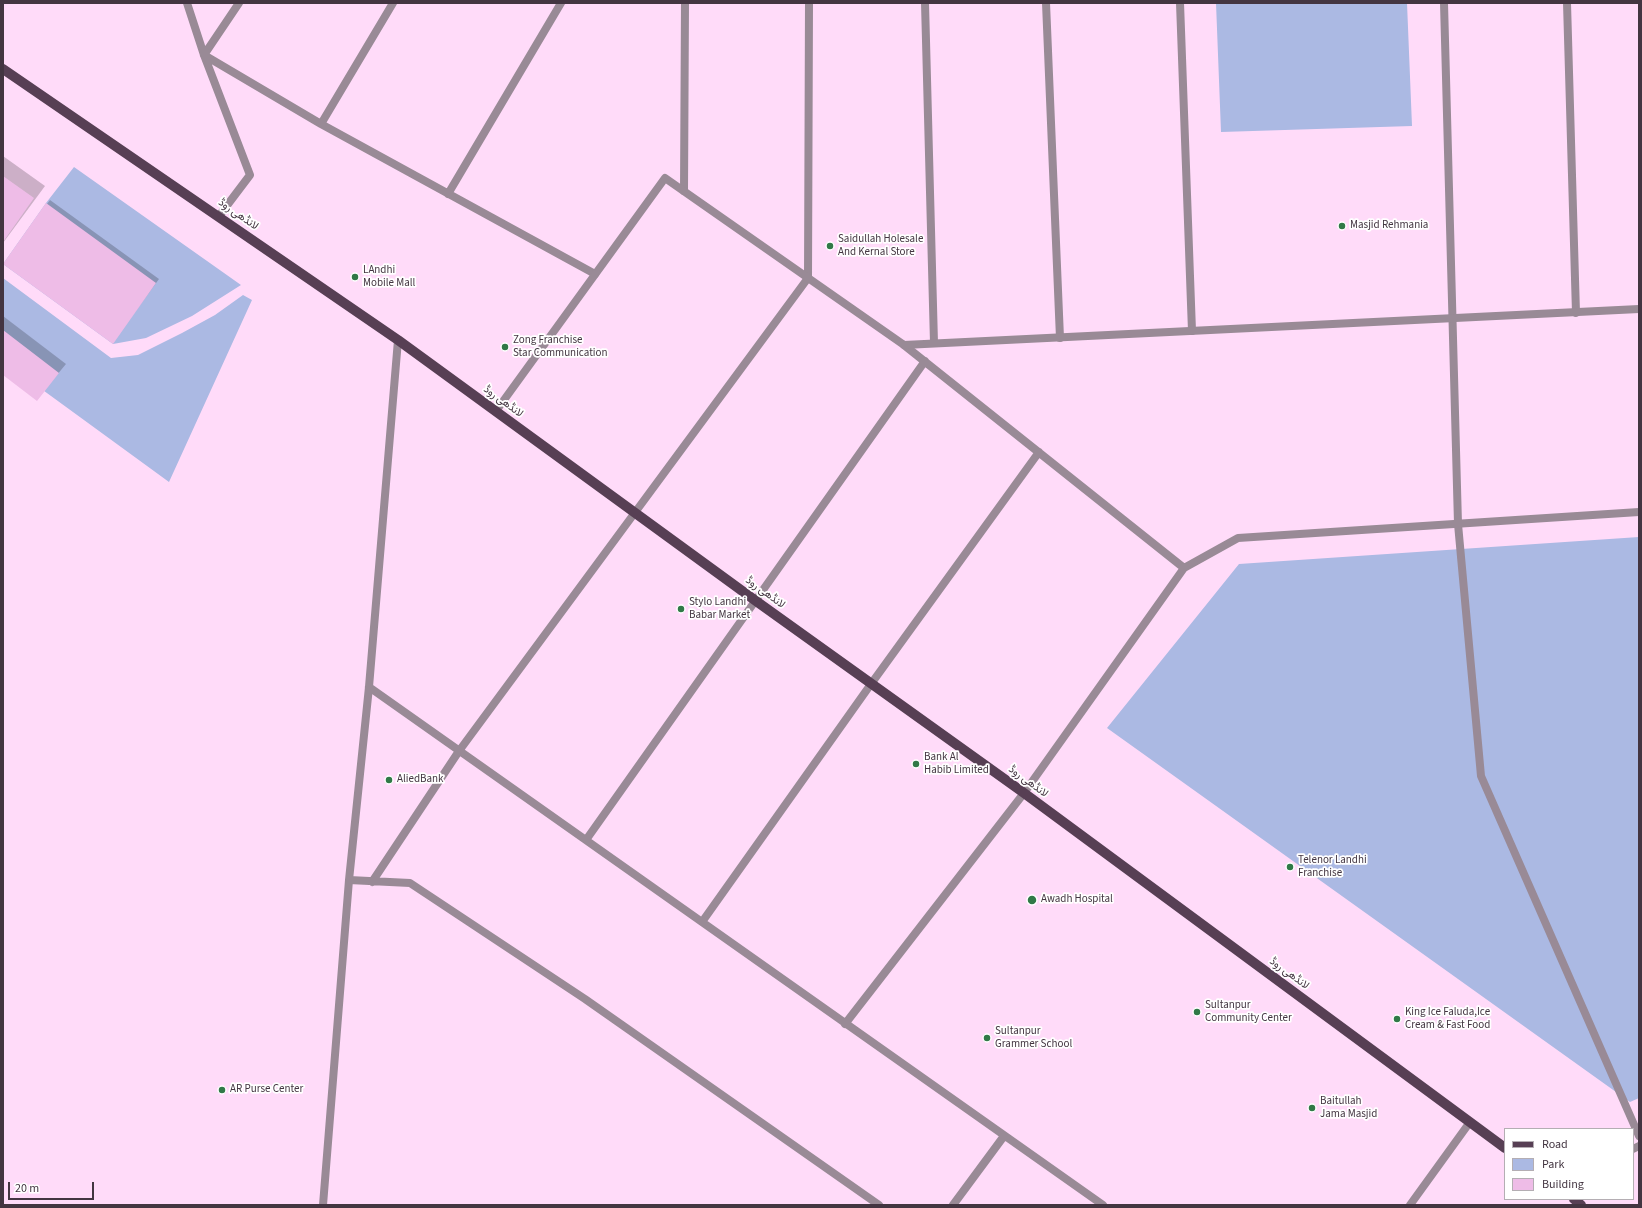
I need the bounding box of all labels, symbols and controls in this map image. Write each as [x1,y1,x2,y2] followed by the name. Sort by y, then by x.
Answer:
[215,196,261,234] street label: لانڈھی روڈ
[1350,219,1428,233] place label: Masjid Rehmania
[1337,221,1347,231] marker: Masjid Rehmania
[838,233,923,259] place label: Saidullah Holesale And Kernal Store
[825,241,835,251] marker: Saidullah Holesale And Kernal Store
[363,264,415,290] place label: LAndhi Mobile Mall
[350,272,360,282] marker: LAndhi Mobile Mall
[513,334,608,360] place label: Zong Franchise Star Communication
[500,342,510,352] marker: Zong Franchise Star Communication
[481,383,525,421] street label: لانڈھی روڈ
[743,574,787,612] street label: لانڈھی روڈ
[689,596,750,622] place label: Stylo Landhi Babar Market
[676,604,686,614] marker: Stylo Landhi Babar Market
[924,751,989,777] place label: Bank Al Habib Limited
[911,759,921,769] marker: Bank Al Habib Limited
[1006,763,1050,801] street label: لانڈھی روڈ
[397,773,444,787] place label: AliedBank
[384,775,394,785] marker: AliedBank
[1298,854,1367,880] place label: Telenor Landhi Franchise
[1285,862,1295,872] marker: Telenor Landhi Franchise
[1041,893,1113,907] place label: Awadh Hospital
[1026,894,1038,906] marker: Awadh Hospital
[1267,955,1311,993] street label: لانڈھی روڈ
[1205,999,1292,1025] place label: Sultanpur Community Center
[1405,1006,1490,1032] place label: King Ice Faluda,Ice Cream & Fast Food
[1192,1007,1202,1017] marker: Sultanpur Community Center
[1392,1014,1402,1024] marker: King Ice Faluda,Ice Cream & Fast Food
[995,1025,1072,1051] place label: Sultanpur Grammer School
[982,1033,992,1043] marker: Sultanpur Grammer School
[230,1083,303,1097] place label: AR Purse Center
[217,1085,227,1095] marker: AR Purse Center
[1320,1095,1377,1121] place label: Baitullah Jama Masjid
[1307,1103,1317,1113] marker: Baitullah Jama Masjid
[1504,1128,1634,1200] legend
[1542,1136,1568,1153] text: Road
[1542,1156,1564,1173] text: Park
[10,1174,96,1200] scale bar
[1542,1176,1584,1193] text: Building
[15,1180,39,1197] text: 20 m

